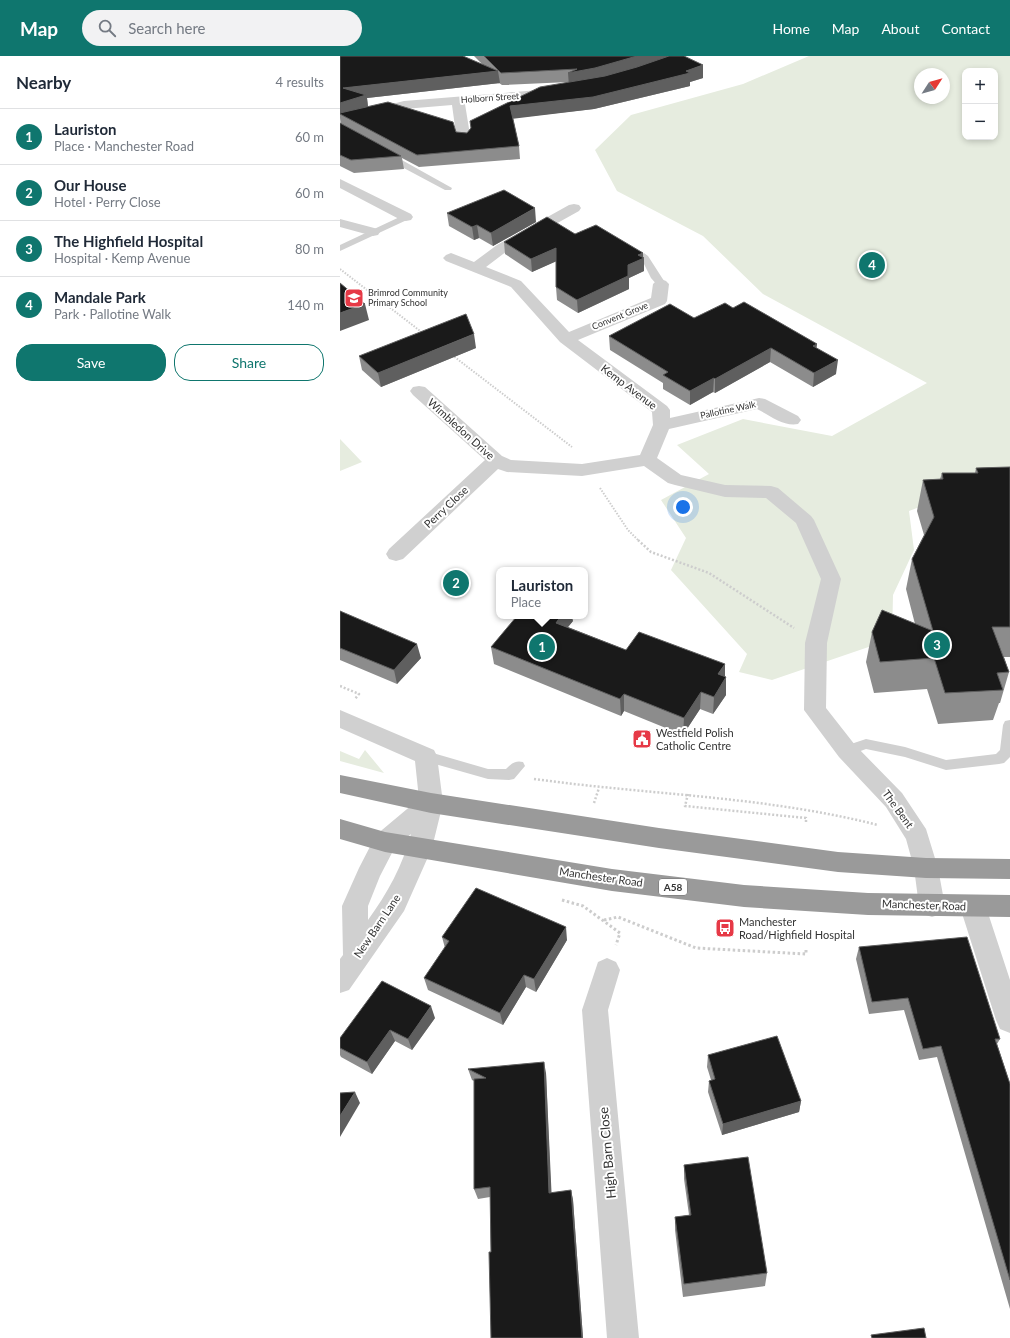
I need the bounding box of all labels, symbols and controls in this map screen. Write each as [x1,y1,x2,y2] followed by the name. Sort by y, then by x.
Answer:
[82,10,362,46] search box
[20,17,58,40] text: Map
[96,17,118,39] icon: search
[128,19,206,37] text: Search here
[772,20,810,37] text: Home
[832,20,859,37] text: Map
[881,20,919,37] text: About
[941,20,990,37] text: Contact
[914,68,950,104] north arrow
[962,68,998,140] map controls
[962,68,998,104] button: +
[16,72,71,93] text: Nearby
[276,74,324,90] text: 4 results
[460,90,520,105] street label: Holborn Street
[962,104,998,140] button: −
[54,120,116,138] text: Lauriston
[25,129,33,145] text: 1
[295,129,324,145] text: 60 m
[54,138,194,154] text: Place · Manchester Road
[54,176,126,194] text: Our House
[25,185,33,201] text: 2
[295,185,324,201] text: 60 m
[54,194,161,210] text: Hotel · Perry Close
[54,232,203,250] text: The Highfield Hospital
[25,241,33,257] text: 3
[295,241,324,257] text: 80 m
[54,250,190,266] text: Hospital · Kemp Avenue
[859,250,885,280] pin: 4
[343,287,365,309] school or university icon: Brimrod Community Primary School
[368,287,448,308] place label: Brimrod Community Primary School
[54,288,146,306] text: Mandale Park
[25,297,33,313] text: 4
[287,297,324,313] text: 140 m
[590,299,650,332] street label: Convent Grove
[54,306,171,322] text: Park · Pallotine Walk
[16,344,166,381] button: Save
[174,344,324,381] button: Share
[599,361,660,412] street label: Kemp Avenue
[425,395,497,462] street label: Wimbledon Drive
[699,398,757,421] street label: Pallotine Walk
[421,483,470,530] street label: Perry Close
[673,497,693,517] your location
[496,567,588,619] popup
[443,568,469,598] pin: 2
[511,576,573,594] text: Lauriston
[511,594,541,610] text: Place
[924,630,950,660] pin: 3
[529,632,555,662] pin: 1
[656,726,734,752] place label: Westfield Polish Catholic Centre
[631,728,653,750] public building icon: Westfield Polish Catholic Centre
[880,787,917,830] street label: The Bent
[558,864,644,889] street label: Manchester Road
[659,879,687,895] road number: A58
[351,891,403,960] street label: New Barn Lane
[882,897,966,912] street label: Manchester Road
[739,915,855,941] place label: Manchester Road/Highfield Hospital
[714,917,736,939] bus stop icon: Manchester Road/Highfield Hospital
[595,1106,619,1200] street label: High Barn Close

